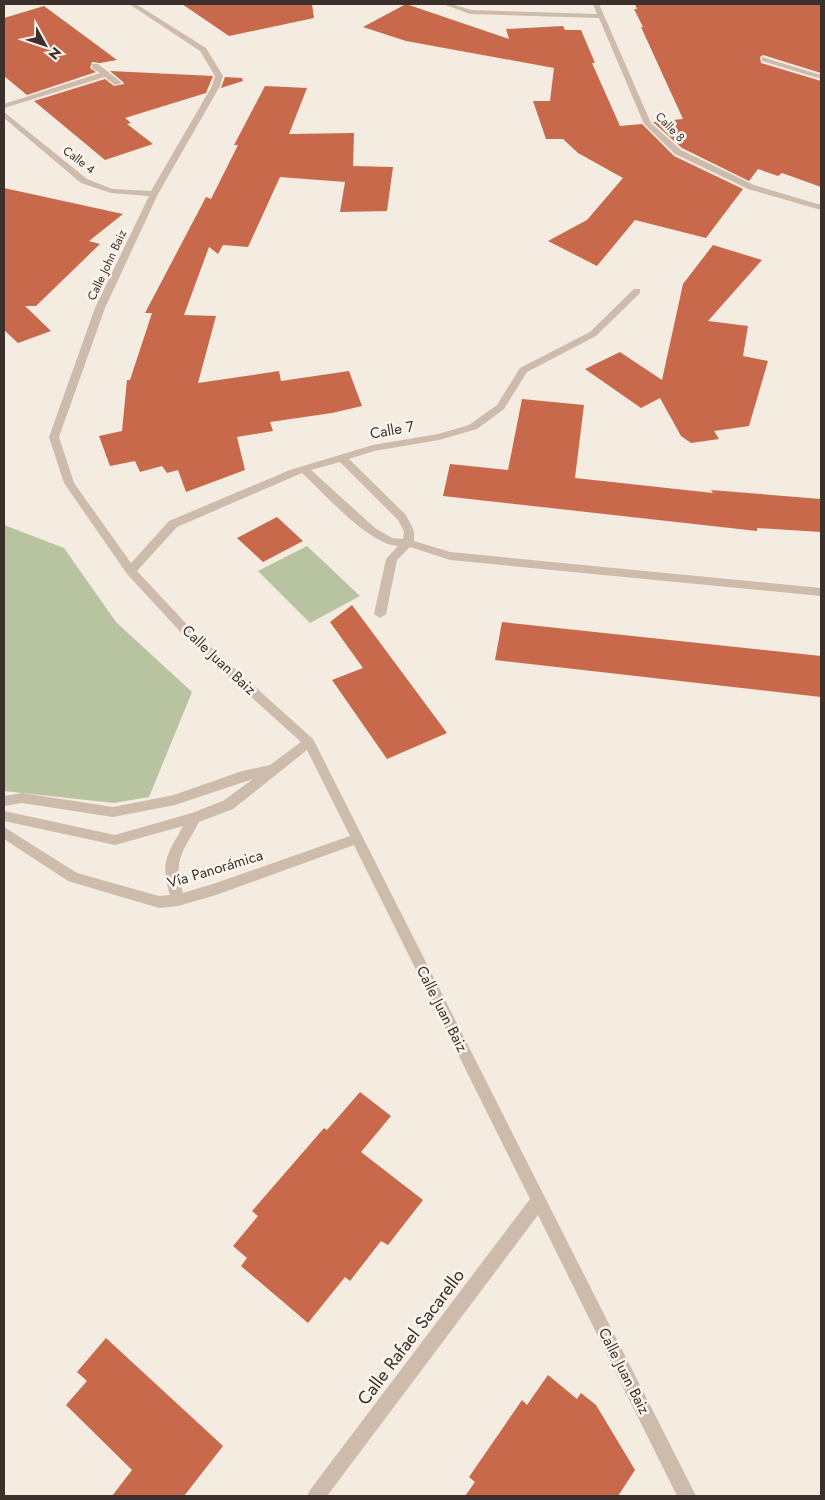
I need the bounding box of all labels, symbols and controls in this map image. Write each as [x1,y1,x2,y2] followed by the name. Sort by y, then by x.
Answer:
[20,20,70,70] north arrow
[44,43,66,64] text: N
[651,108,689,146] street label: Calle 8
[59,142,99,178] street label: Calle 4
[83,226,131,303] street label: Calle John Baiz
[368,415,416,445] street label: Calle 7
[177,620,261,700] street label: Calle Juan Baiz
[164,844,266,894] street label: Vía Panorámica
[411,962,473,1056] street label: Calle Juan Baiz
[351,1263,471,1410] street label: Calle Rafael Sacarello
[593,1324,655,1418] street label: Calle Juan Baiz

